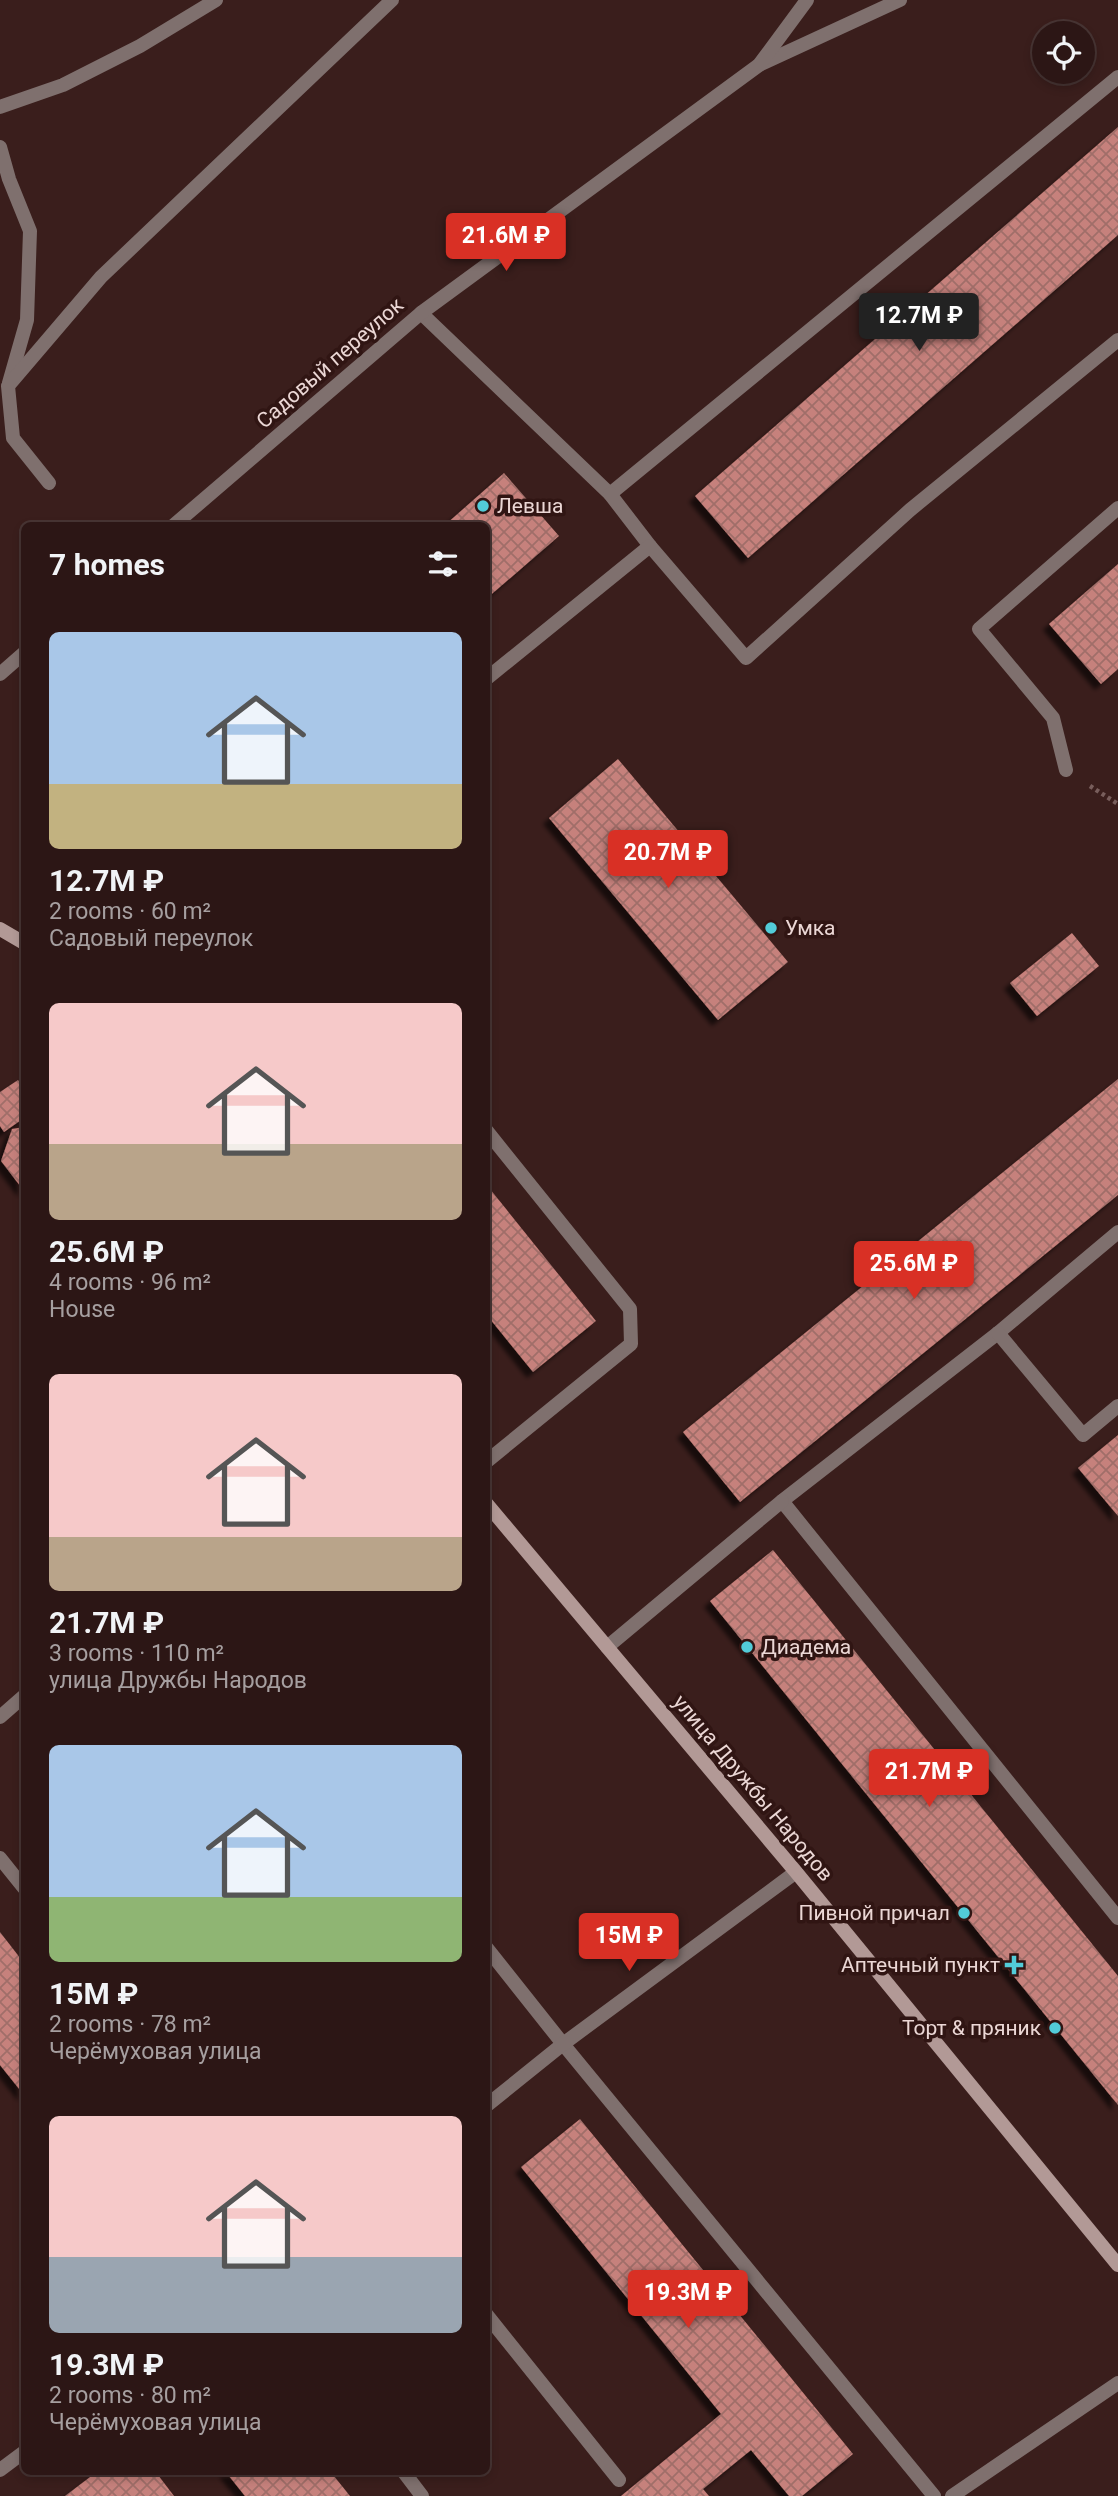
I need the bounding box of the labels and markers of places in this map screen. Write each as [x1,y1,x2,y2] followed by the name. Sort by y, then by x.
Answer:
[441,214,571,273] pin: 21.6M ₽
[854,294,984,353] pin: 12.7M ₽
[497,494,563,518] place label: Левша
[475,498,491,514] marker: Левша
[603,830,733,890] pin: 20.7M ₽
[785,916,836,940] place label: Умка
[763,920,779,936] marker: Умка
[849,1242,979,1301] pin: 25.6M ₽
[761,1635,851,1659] place label: Диадема
[739,1639,755,1655] marker: Диадема
[864,1750,994,1809] pin: 21.7M ₽
[798,1901,950,1925] place label: Пивной причал
[956,1905,972,1921] marker: Пивной причал
[580,1913,678,1973] pin: 15M ₽
[841,1953,1000,1977] place label: Аптечный пункт
[1006,1957,1022,1973] marker: Аптечный пункт
[902,2016,1042,2040] place label: Торт & пряник
[1047,2020,1063,2036] marker: Торт & пряник
[623,2270,753,2330] pin: 19.3M ₽

